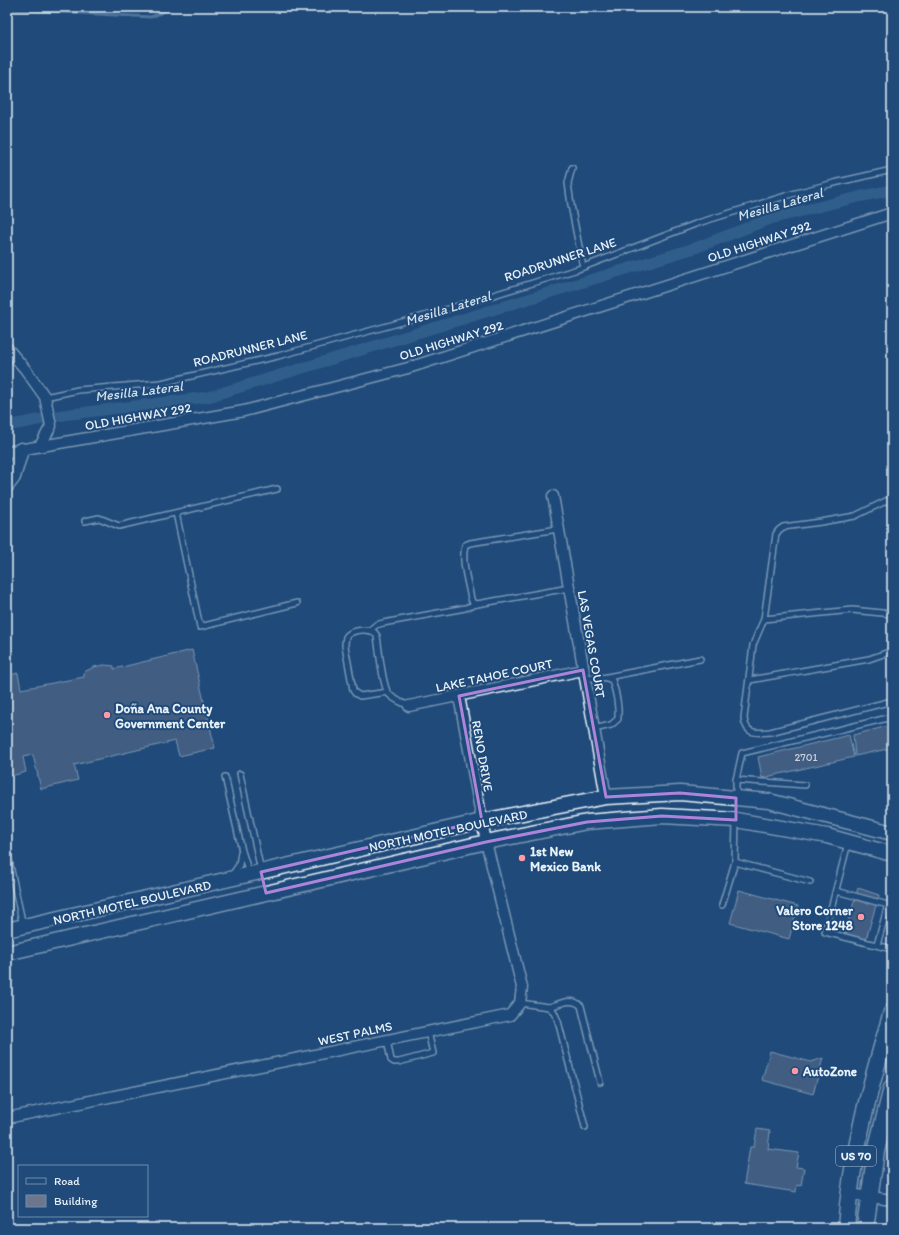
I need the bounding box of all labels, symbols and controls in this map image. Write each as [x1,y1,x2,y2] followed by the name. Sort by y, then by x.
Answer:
[735,184,826,225] water label: Mesilla Lateral
[706,218,813,265] street label: OLD HIGHWAY 292
[502,234,618,285] street label: ROADRUNNER LANE
[403,287,494,330] water label: Mesilla Lateral
[397,318,505,363] street label: OLD HIGHWAY 292
[192,327,309,370] street label: ROADRUNNER LANE
[94,378,185,405] water label: Mesilla Lateral
[84,400,193,433] street label: OLD HIGHWAY 292
[575,589,608,700] street label: LAS VEGAS COURT
[434,656,555,695] street label: LAKE TAHOE COURT
[115,701,226,731] place label: Doña Ana County Government Center
[102,710,112,720] marker: Doña Ana County Government Center
[469,719,496,793] street label: RENO DRIVE
[794,751,818,764] house number: 2701
[367,806,529,855] street label: NORTH MOTEL BOULEVARD
[530,844,601,874] place label: 1st New Mexico Bank
[517,853,527,863] marker: 1st New Mexico Bank
[52,877,213,928] street label: NORTH MOTEL BOULEVARD
[776,903,854,933] place label: Valero Corner Store 1248
[856,912,866,922] marker: Valero Corner Store 1248
[317,1018,394,1049] street label: WEST PALMS
[802,1064,857,1079] place label: AutoZone
[790,1066,800,1076] marker: AutoZone
[836,1146,876,1166] road number: US 70
[18,1165,148,1217] legend
[54,1174,80,1188] text: Road
[54,1194,98,1208] text: Building

